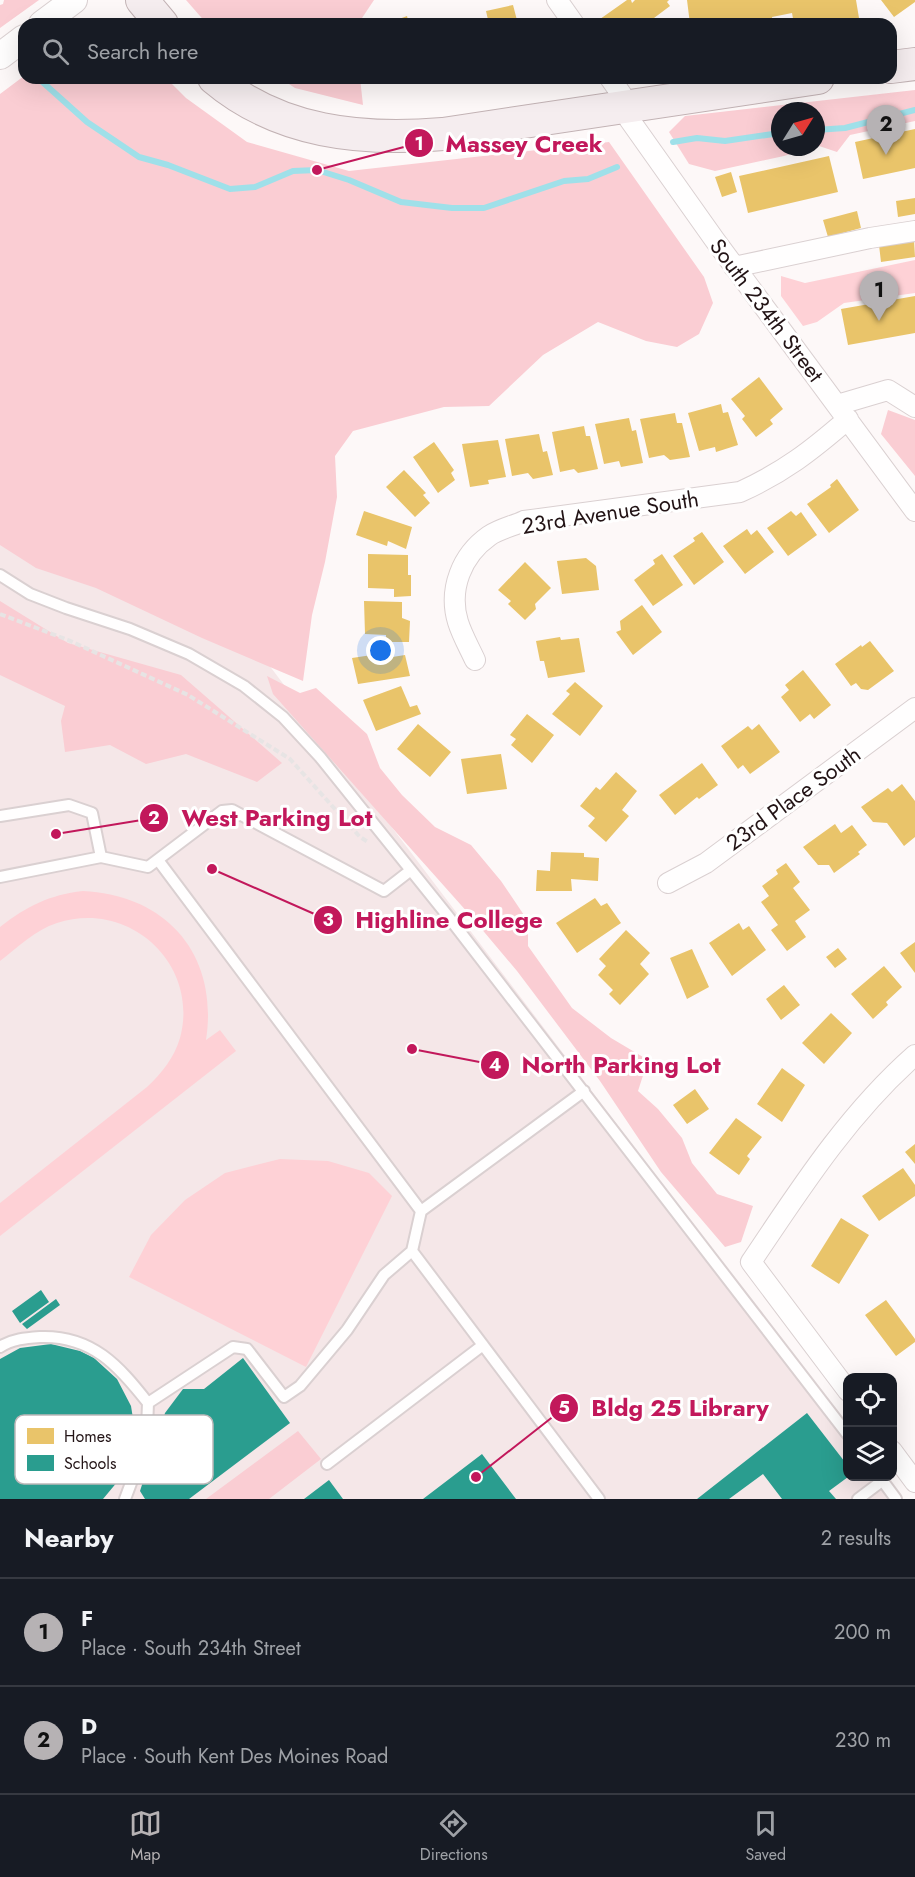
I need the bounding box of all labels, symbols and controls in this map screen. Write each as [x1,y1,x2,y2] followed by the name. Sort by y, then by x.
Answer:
[18,18,897,84] search box
[39,35,72,68] icon: search
[87,35,198,67] text: Search here
[771,102,825,156] north arrow
[866,106,906,155] pin: 2
[404,122,615,164] callout: Massey Creek
[446,126,603,161] text: Massey Creek
[414,131,424,157] text: 1
[702,232,832,389] street label: South 234th Street
[860,272,898,321] pin: 1
[519,482,701,542] street label: 23rd Avenue South
[366,636,395,665] your location
[719,738,867,858] street label: 23rd Place South
[139,797,384,839] callout: West Parking Lot
[182,800,373,835] text: West Parking Lot
[148,805,160,831] text: 2
[313,899,555,941] callout: Highline College
[355,902,543,937] text: Highline College
[322,907,334,933] text: 3
[480,1044,733,1086] callout: North Parking Lot
[521,1047,721,1082] text: North Parking Lot
[489,1052,501,1078] text: 4
[843,1373,897,1481] map controls
[843,1373,897,1427] button: locate
[549,1387,780,1429] callout: Bldg 25 Library
[591,1390,769,1425] text: Bldg 25 Library
[558,1395,570,1421] text: 5
[15,1415,213,1484] legend
[64,1425,111,1448] text: Homes
[843,1427,897,1481] button: layers
[64,1452,116,1475] text: Schools
[24,1519,113,1557] text: Nearby
[821,1524,891,1553] text: 2 results
[81,1602,93,1634] text: F
[38,1618,49,1647] text: 1
[834,1618,891,1647] text: 200 m
[81,1634,301,1663] text: Place · South 234th Street
[81,1710,97,1742] text: D
[37,1726,50,1755] text: 2
[835,1726,891,1755] text: 230 m
[81,1742,388,1771] text: Place · South Kent Des Moines Road
[129,1807,162,1866] tab: Map
[420,1807,488,1866] tab: Directions
[745,1807,786,1866] tab: Saved

